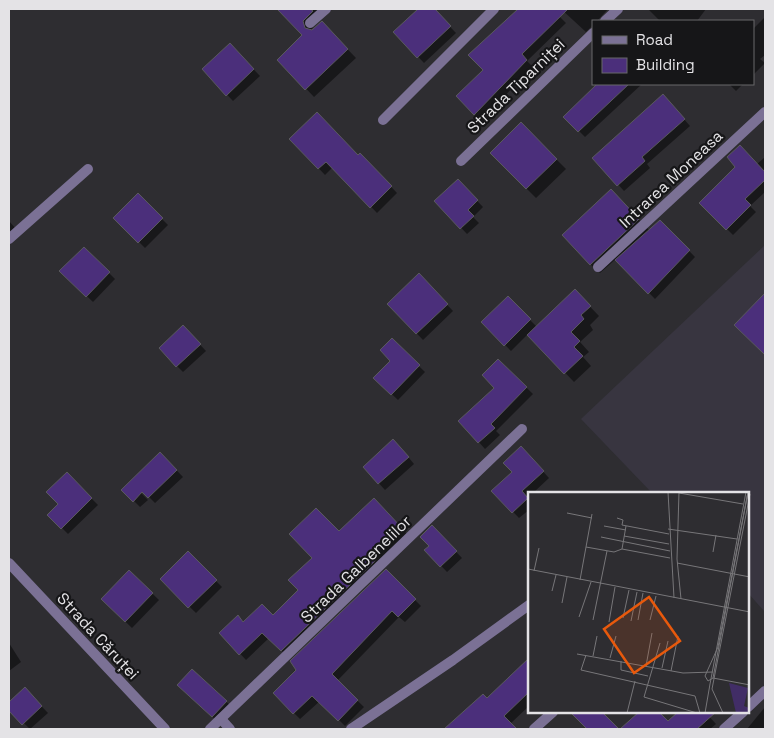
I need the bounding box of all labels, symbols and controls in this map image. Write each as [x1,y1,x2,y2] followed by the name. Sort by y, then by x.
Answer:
[592,20,754,85] legend
[636,30,673,49] text: Road
[463,34,569,138] street label: Strada Tiparniței
[636,55,695,74] text: Building
[615,126,727,232] street label: Intrarea Moneasa
[528,492,749,713] inset map
[296,511,416,627] street label: Strada Galbenelilor
[52,588,144,684] street label: Strada Căruței

